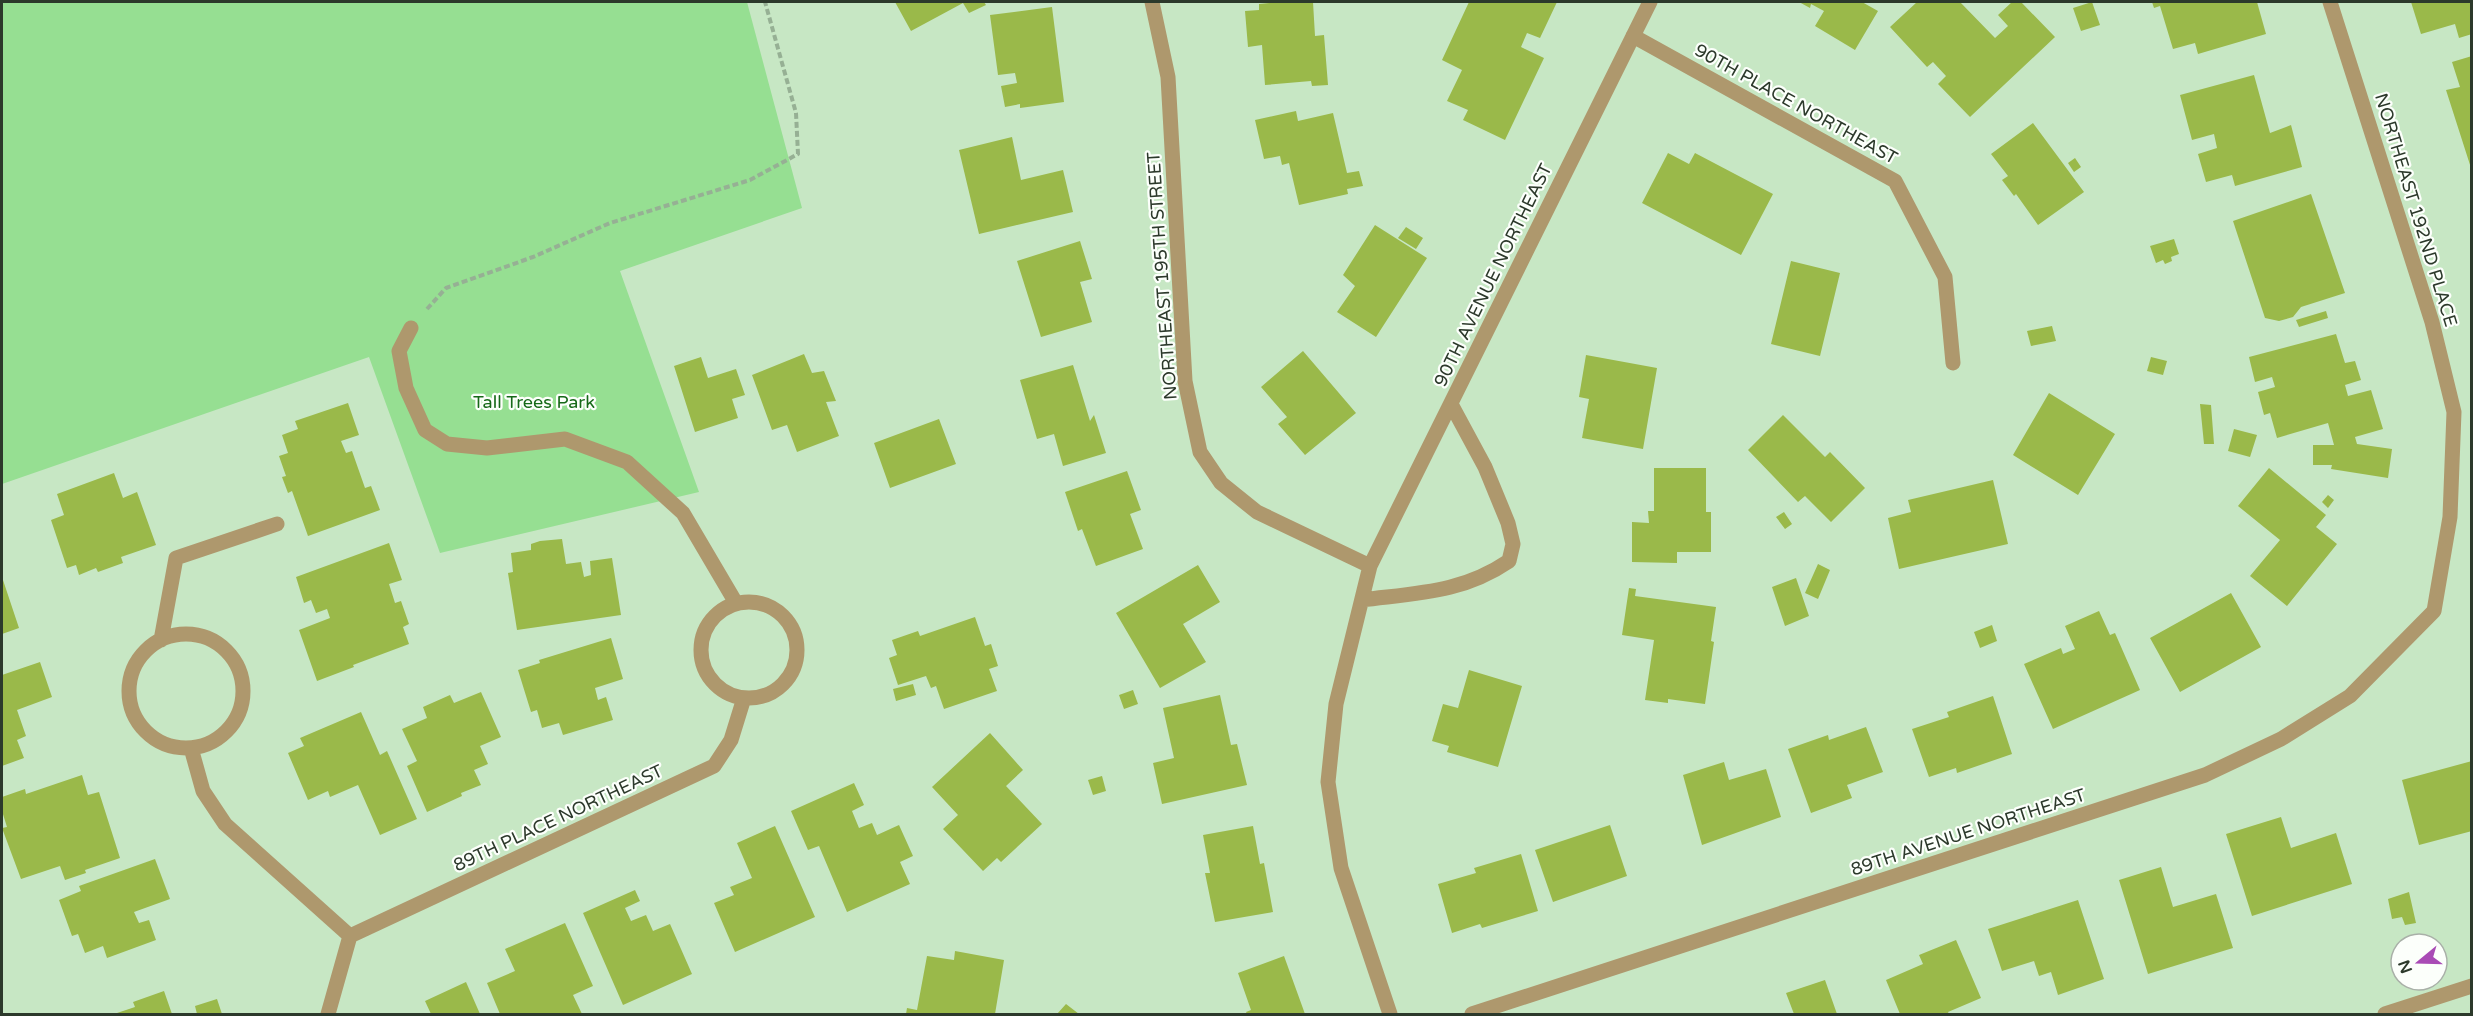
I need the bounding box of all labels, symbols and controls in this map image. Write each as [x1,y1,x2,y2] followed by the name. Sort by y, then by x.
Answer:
[1691,39,1901,169] street label: 90TH PLACE NORTHEAST
[2370,90,2462,330] street label: NORTHEAST 192ND PLACE
[1142,151,1182,401] street label: NORTHEAST 195TH STREET
[1429,160,1557,390] street label: 90TH AVENUE NORTHEAST
[473,391,595,413] park label: Tall Trees Park
[450,760,666,876] street label: 89TH PLACE NORTHEAST
[1848,784,2088,880] street label: 89TH AVENUE NORTHEAST
[2389,932,2449,992] north arrow
[2394,957,2417,976] text: N

